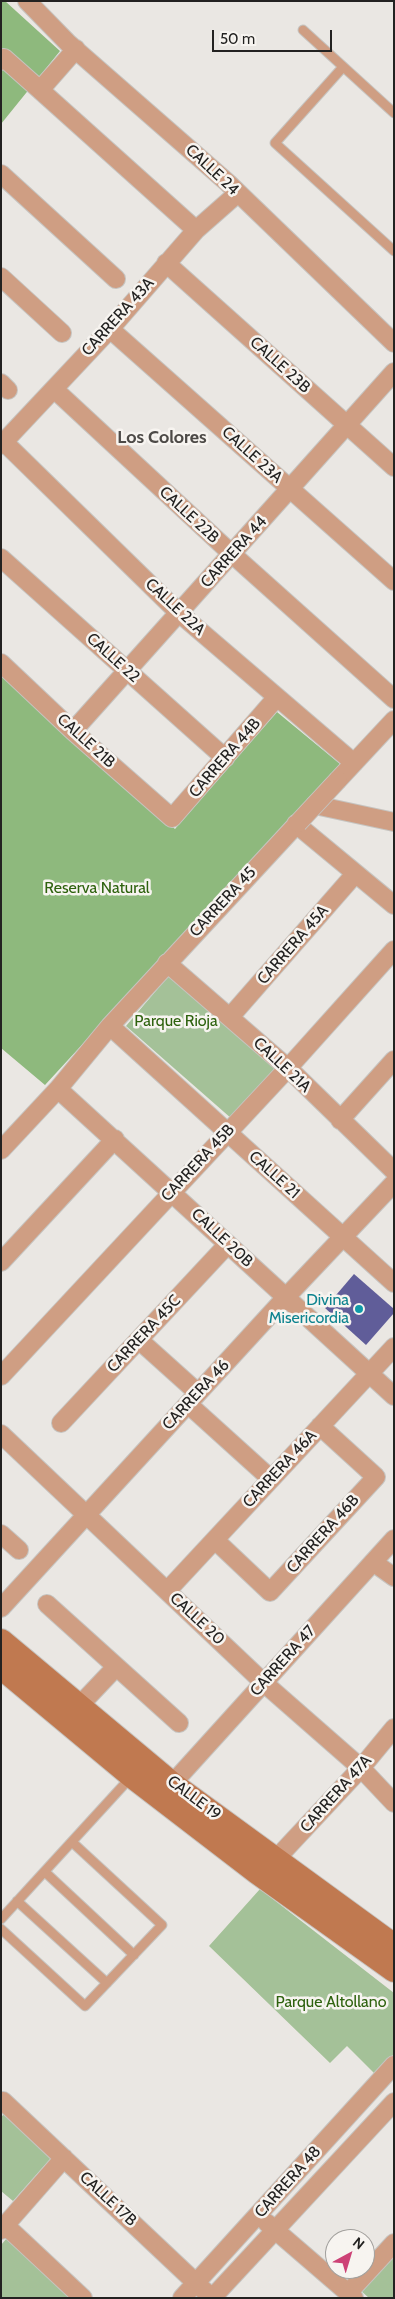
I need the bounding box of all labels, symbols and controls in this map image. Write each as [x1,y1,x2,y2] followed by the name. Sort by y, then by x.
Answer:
[215,20,335,52] scale bar
[220,30,255,48] text: 50 m
[181,141,243,199] street label: CALLE 24
[78,274,158,360] street label: CARRERA 43A
[246,333,314,397] street label: CALLE 23B
[218,423,286,487] street label: CALLE 23A
[117,427,207,449] district label: Los Colores
[155,483,223,547] street label: CALLE 22B
[197,512,271,592] street label: CARRERA 44
[141,574,209,640] street label: CALLE 22A
[82,629,144,687] street label: CALLE 22
[53,710,119,772] street label: CALLE 21B
[185,714,265,802] street label: CARRERA 44B
[186,863,260,941] street label: CARRERA 45
[44,878,150,898] park label: Reserva Natural
[253,901,333,989] street label: CARRERA 45A
[134,1011,218,1031] park label: Parque Rioja
[249,1034,315,1096] street label: CALLE 21A
[157,1120,239,1206] street label: CARRERA 45B
[245,1147,303,1203] street label: CALLE 21
[187,1205,257,1271] street label: CALLE 20B
[269,1290,349,1328] place label: Divina Misericordia
[103,1291,185,1377] street label: CARRERA 45C
[353,1303,365,1315] marker: Divina Misericordia
[159,1356,233,1434] street label: CARRERA 46
[239,1426,321,1512] street label: CARRERA 46A
[283,1491,363,1577] street label: CARRERA 46B
[166,1589,228,1649] street label: CALLE 20
[246,1622,320,1700] street label: CARRERA 47
[296,1751,376,1837] street label: CARRERA 47A
[163,1772,225,1824] street label: CALLE 19
[275,1992,387,2012] park label: Parque Altollano
[251,2142,325,2222] street label: CARRERA 48
[75,2168,141,2230] street label: CALLE 17B
[325,2229,375,2279] north arrow
[349,2233,368,2253] text: N

